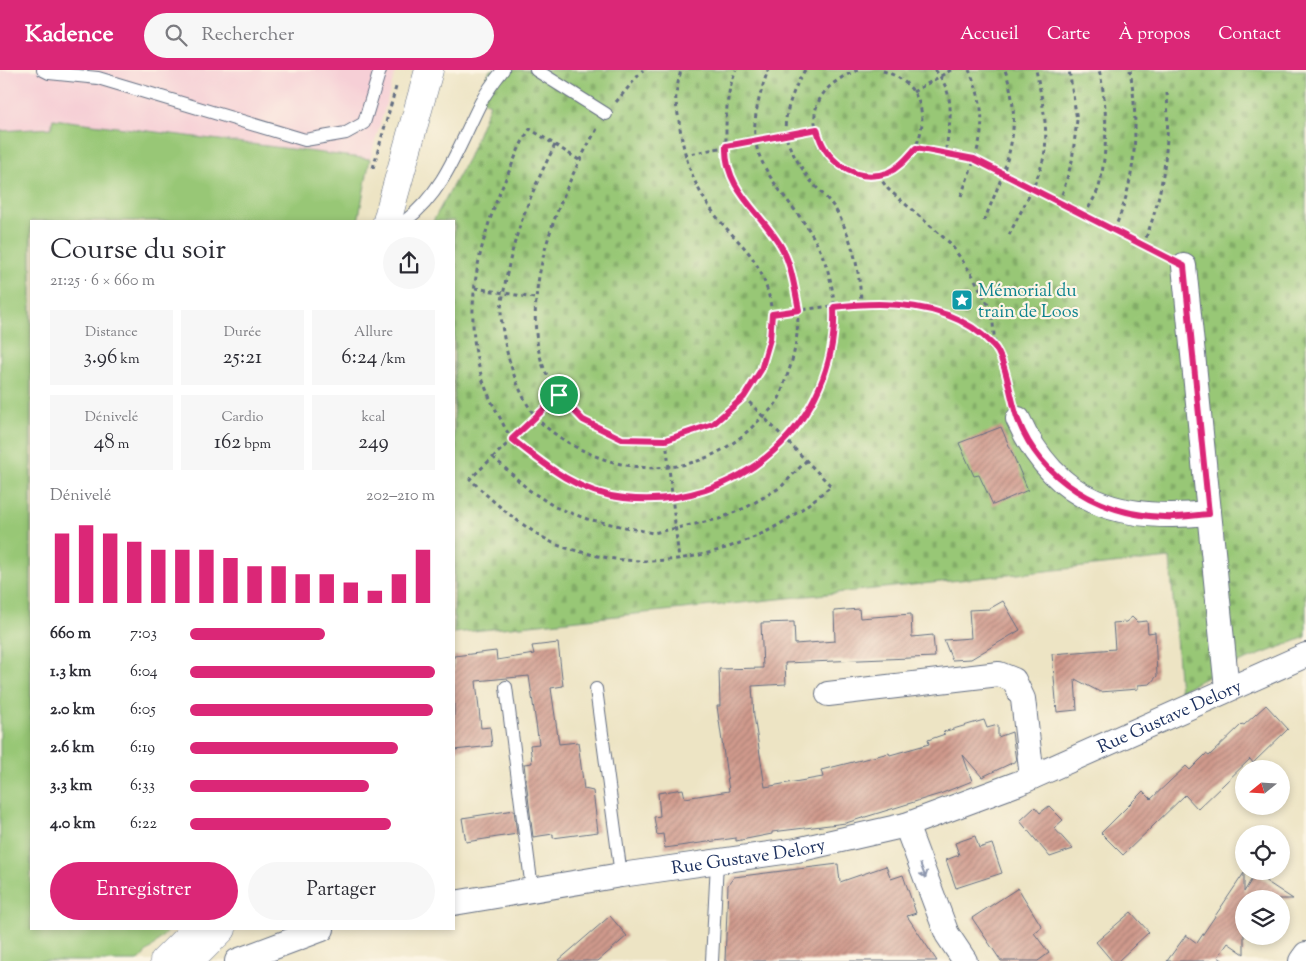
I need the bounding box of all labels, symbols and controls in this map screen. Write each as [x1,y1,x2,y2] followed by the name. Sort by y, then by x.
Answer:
[144,13,494,58] search box
[25,18,114,52] text: Kadence
[162,21,190,49] icon: search
[202,22,294,49] text: Rechercher
[960,22,1019,48] text: Accueil
[1047,22,1091,48] text: Carte
[1119,22,1190,48] text: À propos
[1218,22,1281,48] text: Contact
[50,231,226,271] text: Course du soir
[383,237,435,289] button: share
[50,270,155,293] text: 21:25 · 6 × 660 m
[978,279,1079,326] place label: Mémorial du train de Loos
[950,288,974,312] place icon: Mémorial du train de Loos
[85,323,138,343] text: Distance
[224,323,261,343] text: Durée
[354,323,393,343] text: Allure
[83,343,117,373] text: 3.96
[223,343,262,373] text: 25:21
[341,343,377,373] text: 6:24
[117,350,140,370] text: km
[377,350,406,370] text: /km
[538,374,580,416] pin
[545,381,573,409] icon: arrive
[85,408,138,428] text: Dénivelé
[221,408,264,428] text: Cardio
[361,408,386,428] text: kcal
[94,428,115,458] text: 48
[214,428,241,458] text: 162
[358,428,389,458] text: 249
[115,435,129,455] text: m
[241,435,271,455] text: bpm
[50,485,111,508] text: Dénivelé
[366,485,435,508] text: 202–210 m
[50,623,91,646] text: 660 m
[130,623,157,646] text: 7:03
[50,661,91,684] text: 1.3 km
[130,661,158,684] text: 6:04
[1094,674,1246,761] street label: Rue Gustave Delory
[50,699,95,722] text: 2.0 km
[130,699,156,722] text: 6:05
[50,737,95,760] text: 2.6 km
[130,737,155,760] text: 6:19
[1235,760,1290,815] north arrow
[1235,760,1290,945] map controls
[50,775,92,798] text: 3.3 km
[130,775,155,798] text: 6:33
[50,813,96,836] text: 4.0 km
[130,813,157,836] text: 6:22
[1235,825,1290,880] button: locate
[670,833,828,883] street label: Rue Gustave Delory
[50,862,238,920] button: Enregistrer
[248,862,435,920] button: Partager
[919,863,928,878] one-way arrow
[1235,890,1290,945] button: layers

